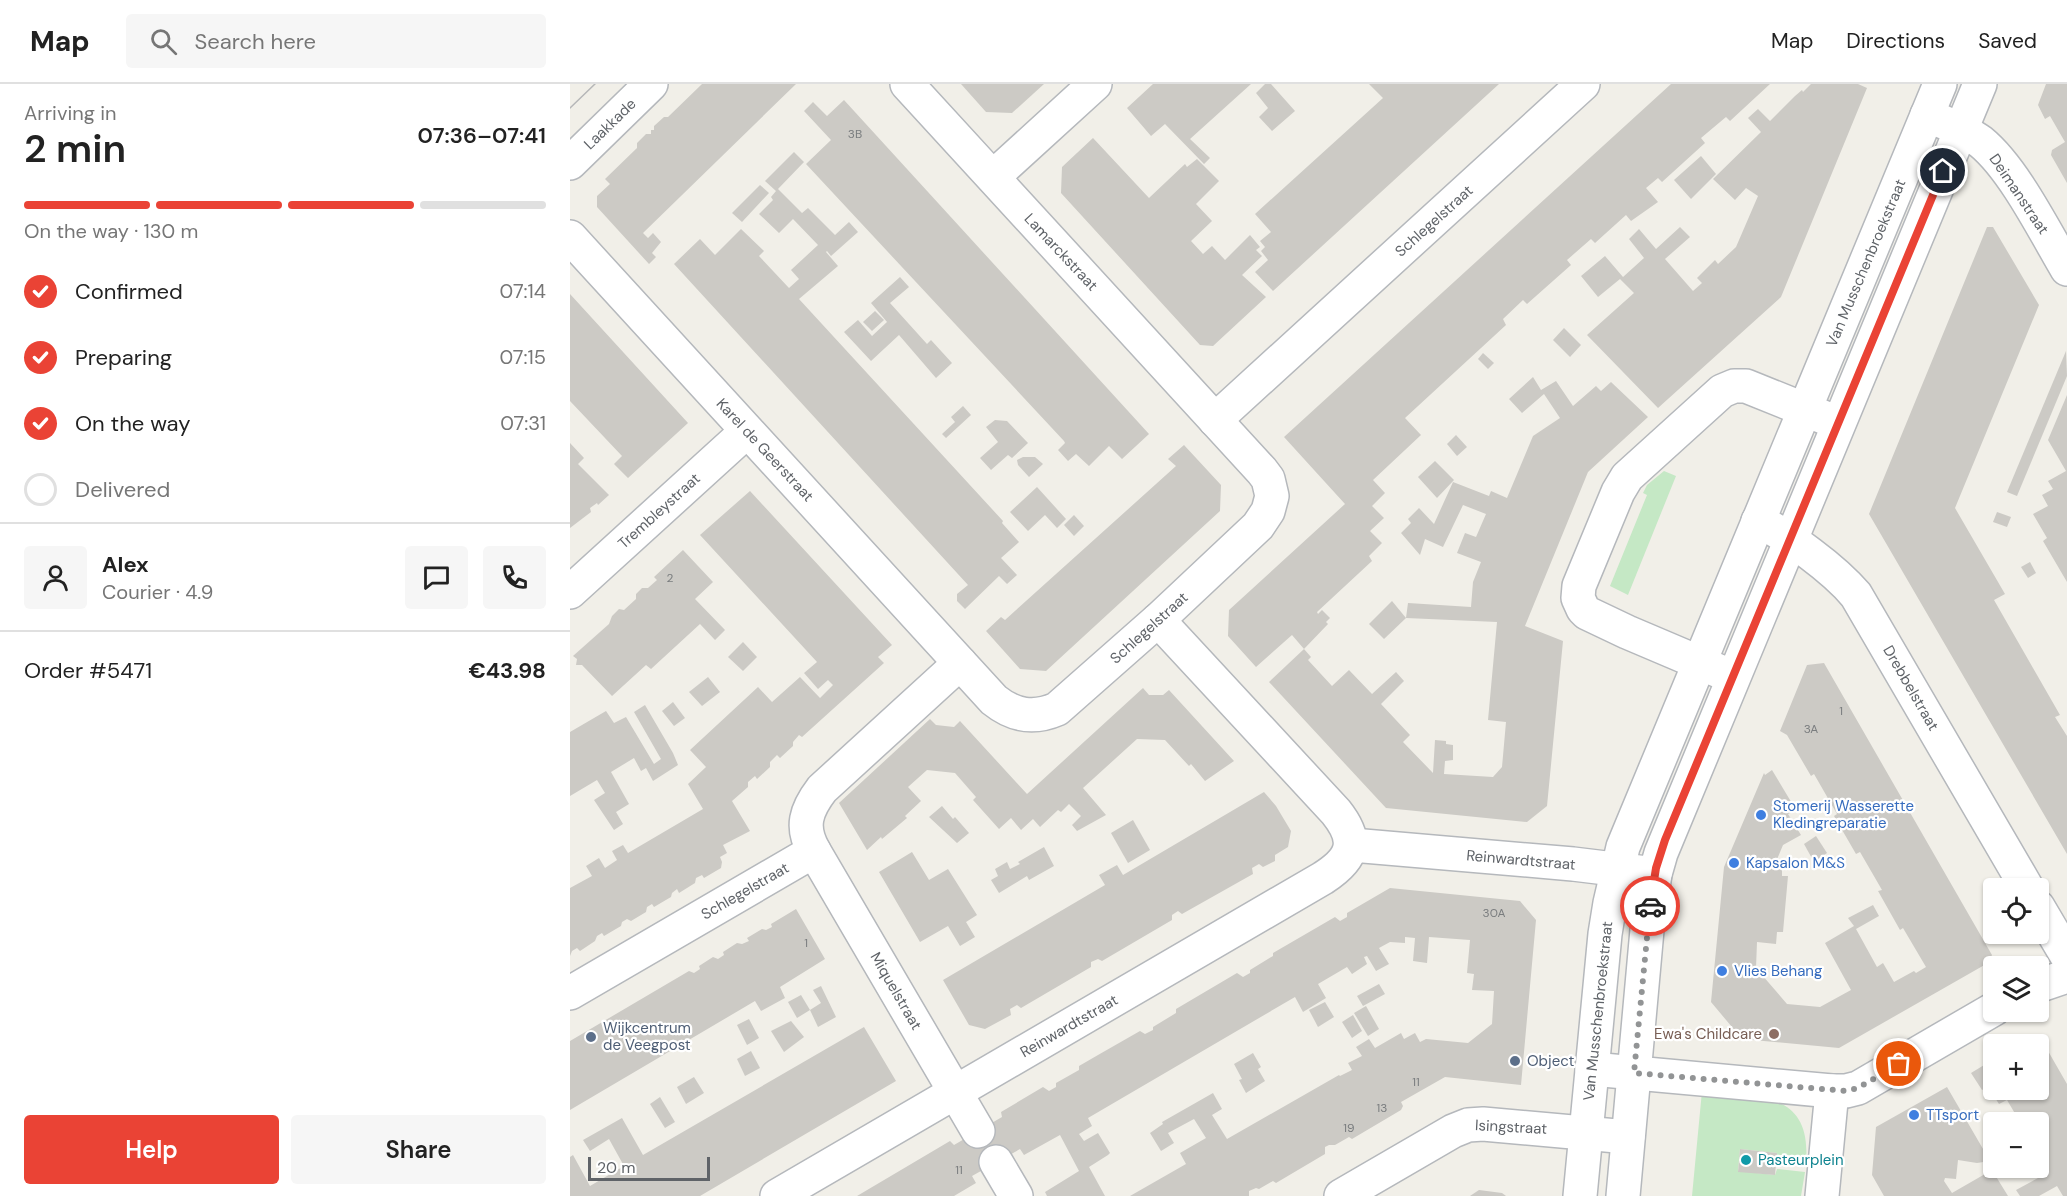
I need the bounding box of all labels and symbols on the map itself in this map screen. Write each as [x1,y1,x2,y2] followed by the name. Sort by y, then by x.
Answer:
[580,94,640,154] street label: Laakkade
[848,126,862,142] house number: 3B
[1917,145,1968,196] pin
[1985,150,2053,238] street label: Deimanstraat
[1822,176,1910,350] street label: Van Musschenbroekstraat
[1391,181,1477,261] street label: Schlegelstraat
[1020,209,1102,295] street label: Lamarckstraat
[712,394,818,506] street label: Karel de Geerstraat
[614,469,704,553] street label: Trembleystraat
[667,570,674,586] house number: 2
[1106,588,1192,668] street label: Schlegelstraat
[1878,642,1944,734] street label: Drebbelstraat
[1839,703,1843,719] house number: 1
[1804,721,1818,737] house number: 3A
[1773,796,1914,833] place label: Stomerij Wasserette Kledingreparatie
[1754,808,1768,822] marker: Stomerij Wasserette Kledingreparatie
[1465,845,1577,875] street label: Reinwardtstraat
[1746,853,1845,873] place label: Kapsalon M&S
[1727,856,1741,870] marker: Kapsalon M&S
[697,858,793,924] street label: Schlegelstraat
[1620,876,1680,936] courier
[1483,905,1505,921] house number: 30A
[1579,920,1617,1102] street label: Van Musschenbroekstraat
[804,935,808,951] house number: 1
[866,948,926,1034] street label: Miquelstraat
[1734,961,1822,981] place label: Vlies Behang
[1715,964,1729,978] marker: Vlies Behang
[1016,990,1122,1062] street label: Reinwardtstraat
[603,1018,691,1055] place label: Wijkcentrum de Veegpost
[1654,1024,1762,1044] place label: Ewa's Childcare
[1767,1027,1781,1041] marker: Ewa's Childcare
[584,1030,598,1044] marker: Wijkcentrum de Veegpost
[1873,1038,1924,1089] pin
[1527,1051,1575,1071] place label: Object
[1508,1054,1522,1068] marker: Object
[1412,1074,1420,1090] house number: 11
[1377,1100,1387,1116] house number: 13
[1926,1105,1979,1125] place label: TTsport
[1907,1108,1921,1122] marker: TTsport
[1474,1115,1548,1139] street label: Isingstraat
[1343,1120,1355,1136] house number: 19
[1758,1150,1844,1170] place label: Pasteurplein
[1739,1153,1753,1167] marker: Pasteurplein
[588,1154,710,1182] scale bar
[955,1162,963,1178] house number: 11

